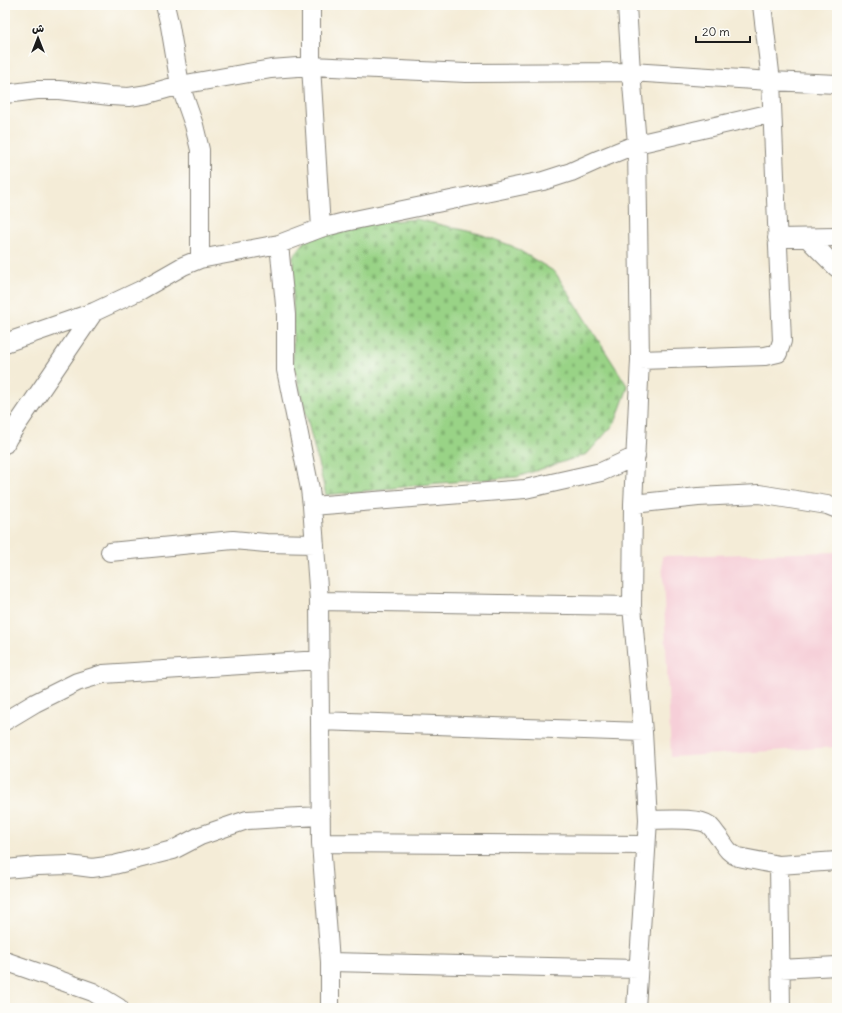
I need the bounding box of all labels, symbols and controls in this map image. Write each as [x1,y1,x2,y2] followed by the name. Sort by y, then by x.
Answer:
[18,18,58,58] north arrow
[696,18,750,44] scale bar
[32,21,44,35] text: ش
[702,24,730,39] text: 20 m

